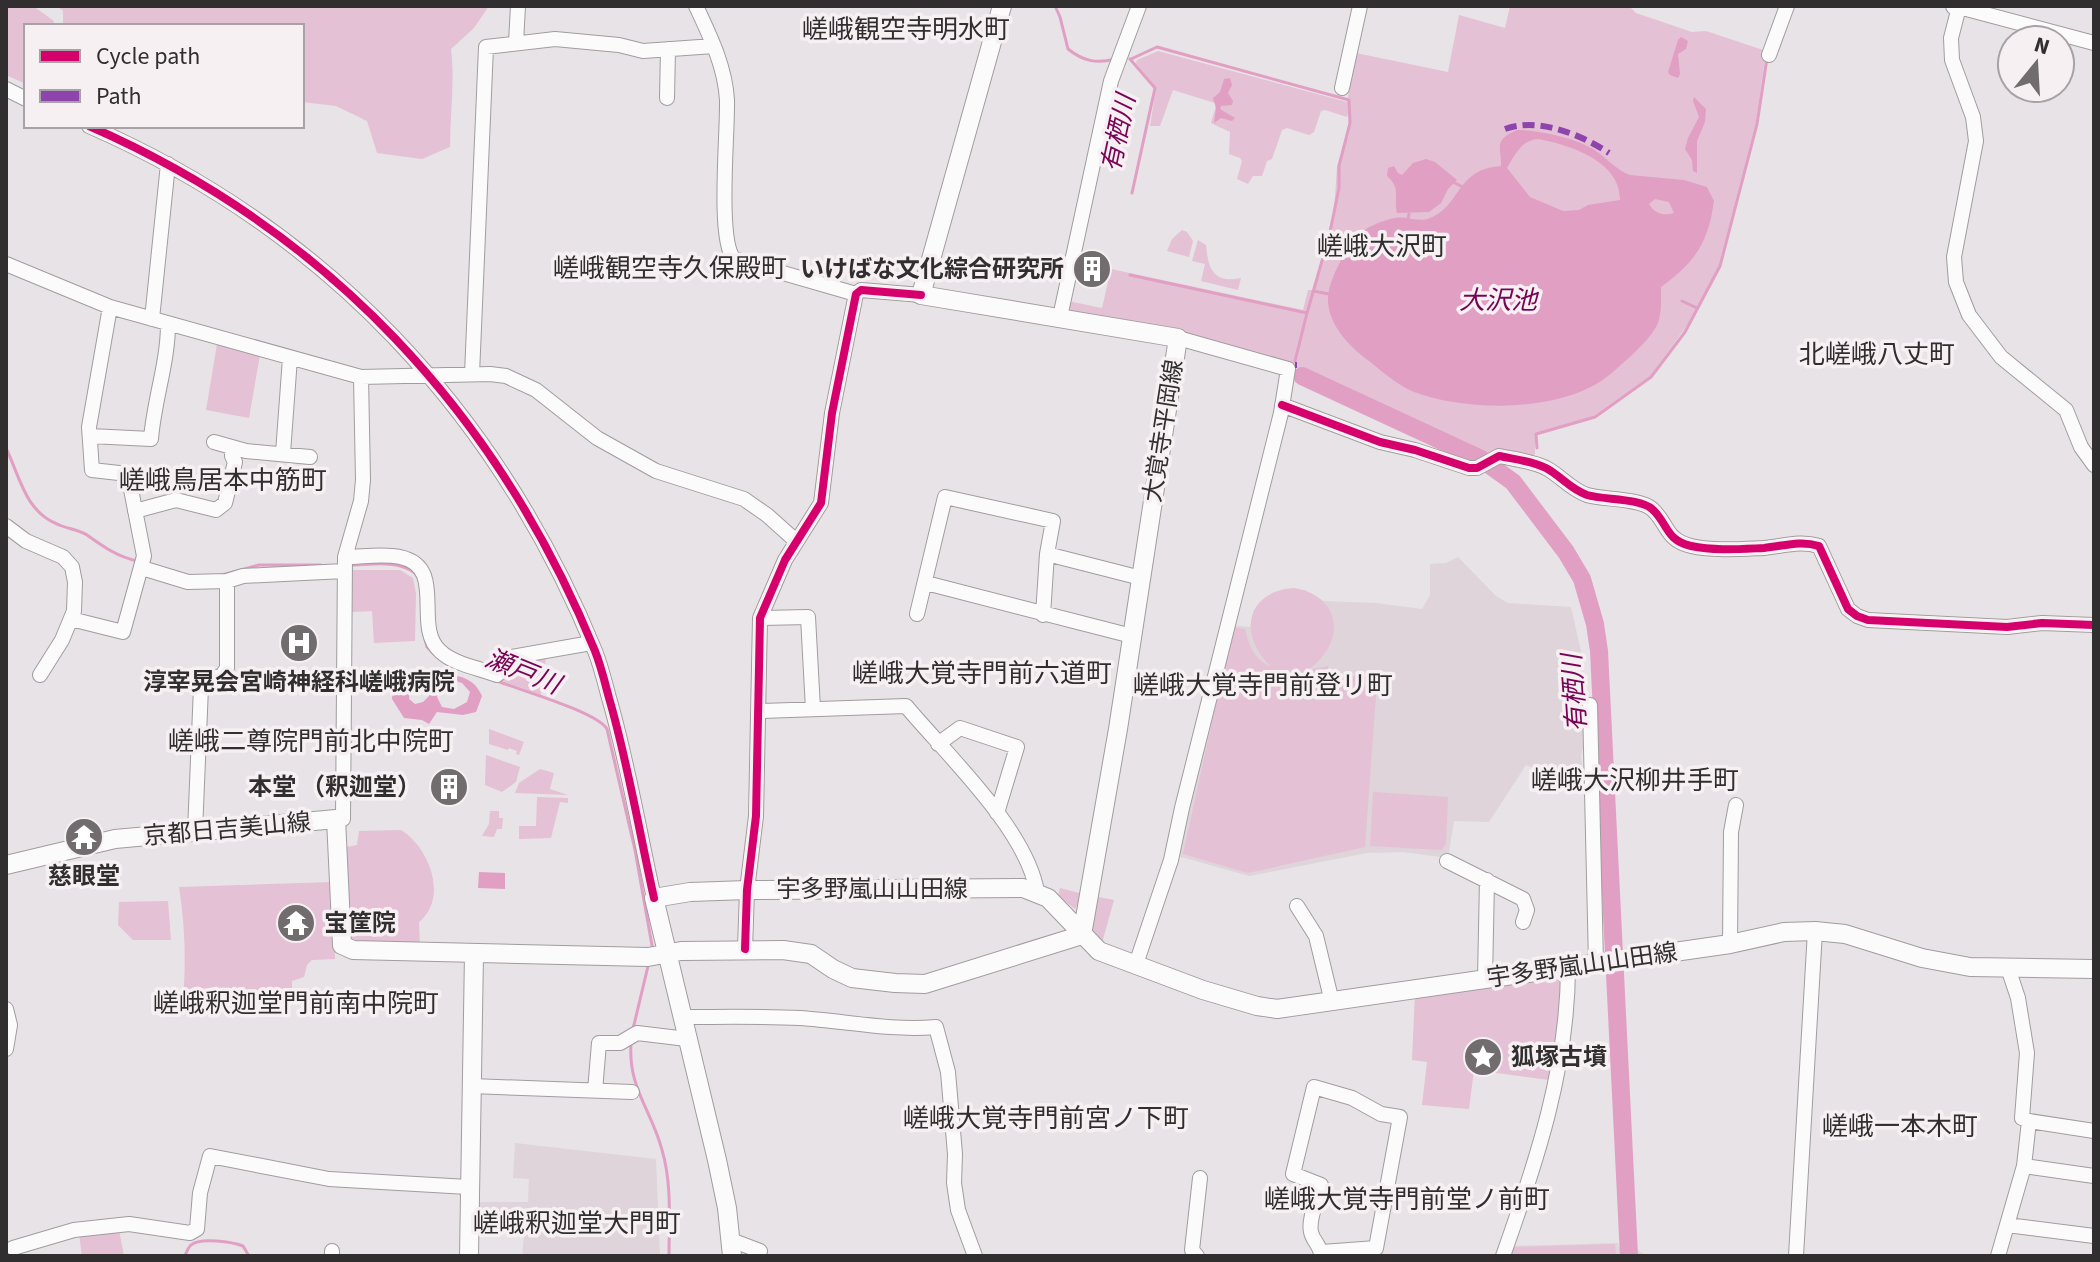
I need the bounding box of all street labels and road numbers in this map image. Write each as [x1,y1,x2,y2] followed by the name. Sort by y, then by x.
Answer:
[1135,357,1192,505] street label: 大覚寺平岡線
[142,805,312,854] street label: 京都日吉美山線
[776,872,968,907] street label: 宇多野嵐山山田線
[1485,935,1680,996] street label: 宇多野嵐山山田線

